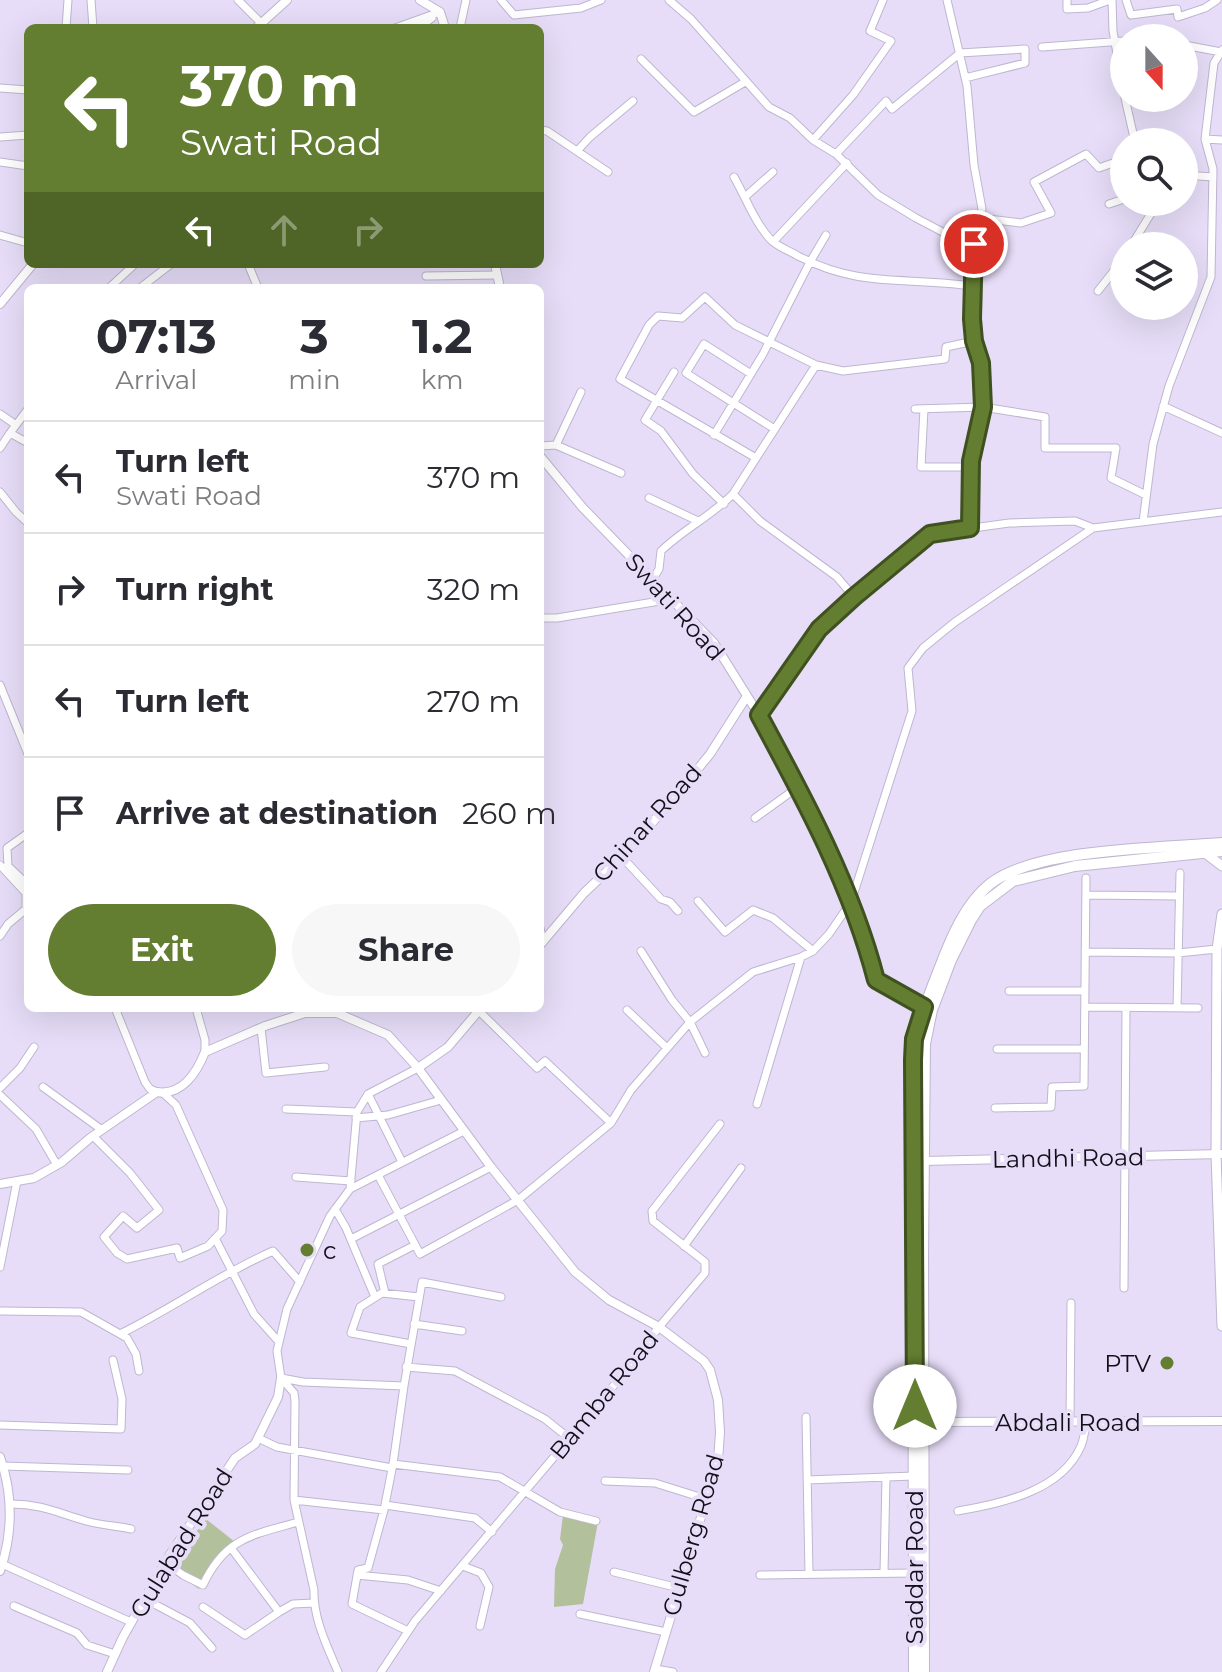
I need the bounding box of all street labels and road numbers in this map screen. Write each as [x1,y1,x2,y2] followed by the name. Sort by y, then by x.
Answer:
[619,547,731,667] street label: Swati Road
[586,758,708,888] street label: Chinar Road
[992,1142,1144,1174] street label: Landhi Road
[543,1325,665,1465] street label: Bamba Road
[995,1408,1141,1437] street label: Abdali Road
[656,1451,730,1619] street label: Gulberg Road
[123,1463,239,1623] street label: Gulabad Road
[900,1490,929,1644] street label: Saddar Road

